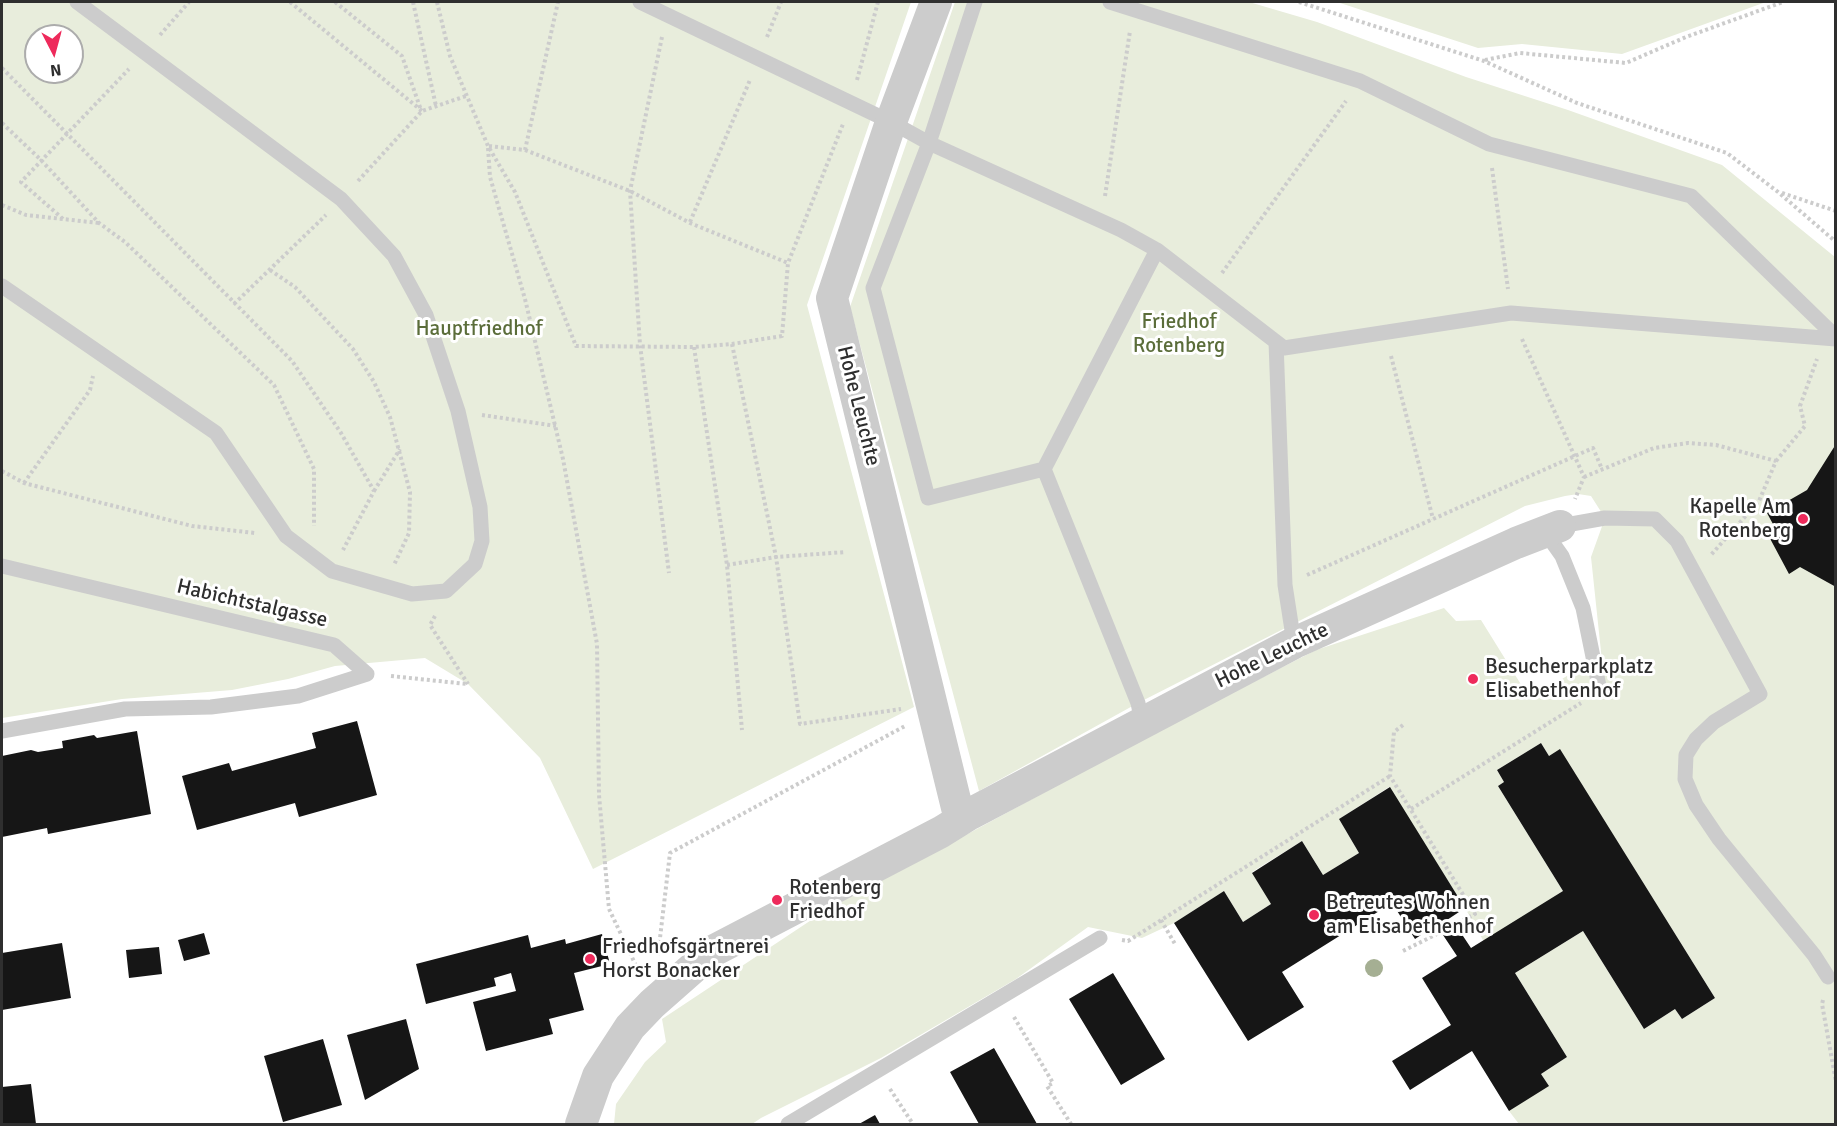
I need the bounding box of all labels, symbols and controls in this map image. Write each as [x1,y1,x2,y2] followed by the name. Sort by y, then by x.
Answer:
[24,24,84,84] north arrow
[49,59,62,80] text: N
[1133,309,1225,359] park label: Friedhof Rotenberg
[415,316,543,342] park label: Hauptfriedhof
[831,343,885,469] street label: Hohe Leuchte
[1690,494,1791,544] place label: Kapelle Am Rotenberg
[1796,512,1810,526] marker: Kapelle Am Rotenberg
[174,574,330,634] street label: Habichtstalgasse
[1211,618,1333,694] street label: Hohe Leuchte
[1485,654,1653,704] place label: Besucherparkplatz Elisabethenhof
[1466,672,1480,686] marker: Besucherparkplatz Elisabethenhof
[789,875,881,925] place label: Rotenberg Friedhof
[1326,890,1493,940] place label: Betreutes Wohnen am Elisabethenhof
[770,893,784,907] marker: Rotenberg Friedhof
[1307,908,1321,922] marker: Betreutes Wohnen am Elisabethenhof
[602,934,769,984] place label: Friedhofsgärtnerei Horst Bonacker
[583,952,597,966] marker: Friedhofsgärtnerei Horst Bonacker

